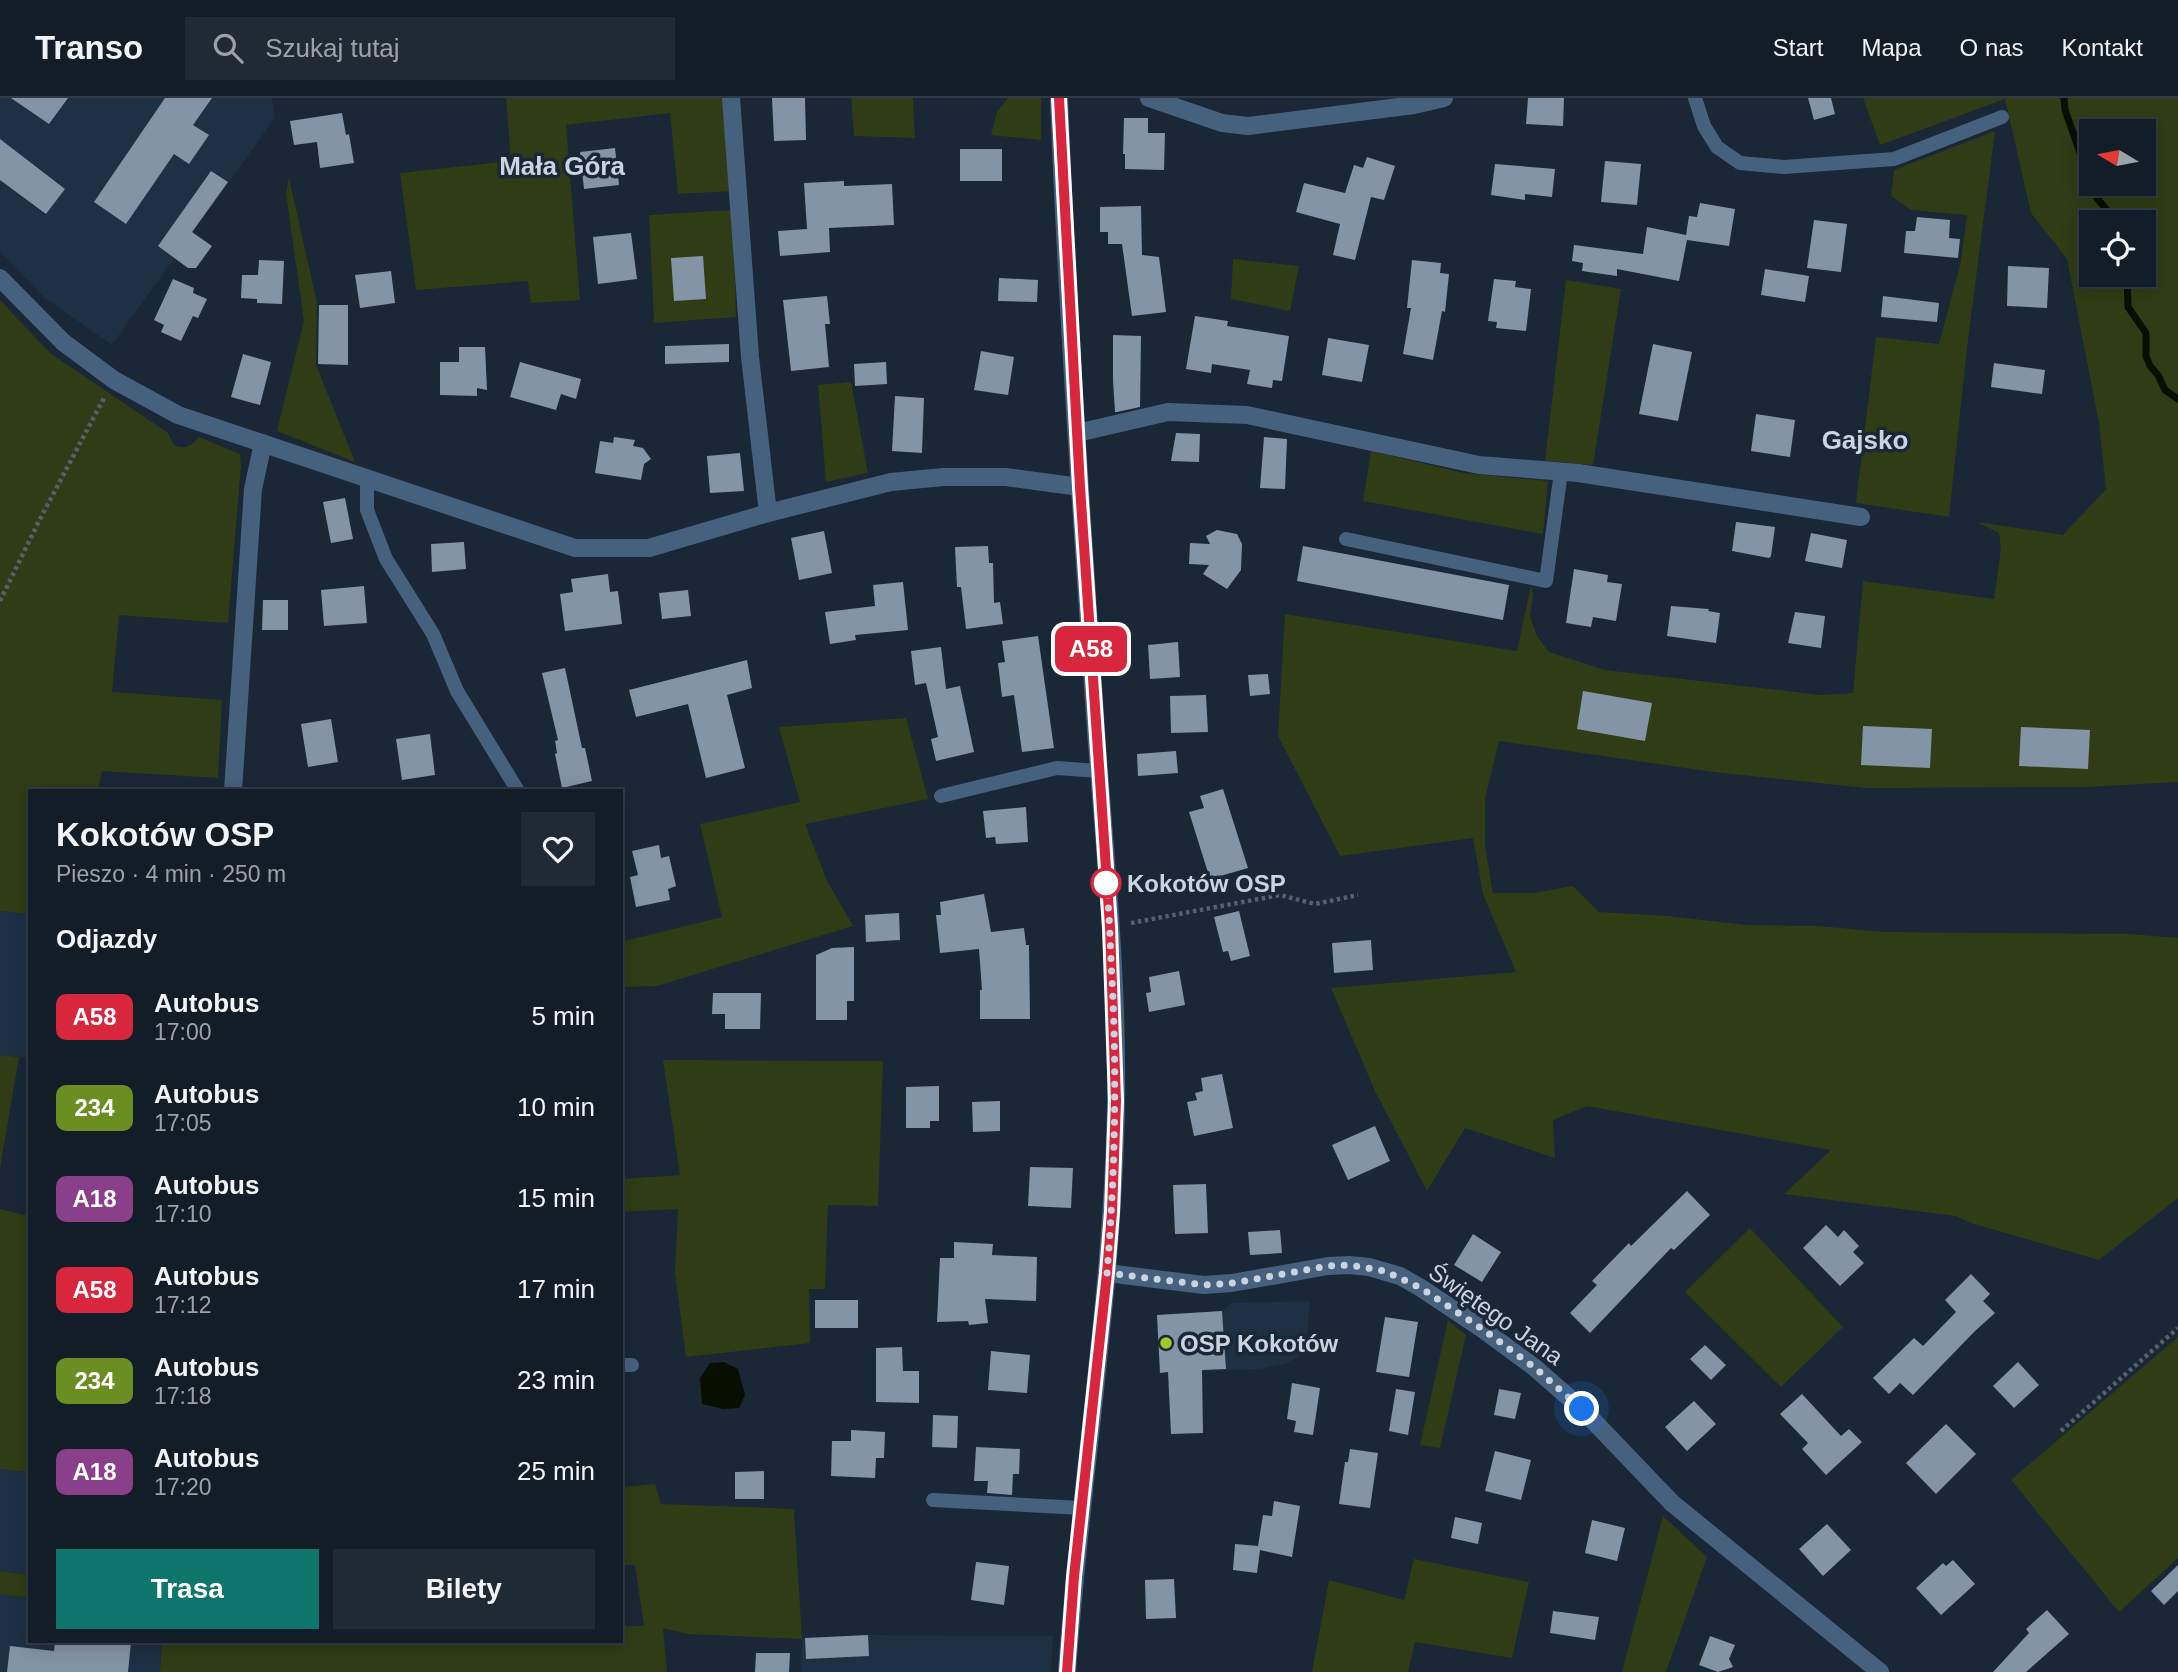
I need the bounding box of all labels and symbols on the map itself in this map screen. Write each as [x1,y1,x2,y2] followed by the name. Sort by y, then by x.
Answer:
[2079,119,2156,196] north arrow
[499,151,625,181] district label: Mała Góra
[1822,425,1908,455] district label: Gajsko
[1051,626,1131,672] line badge: A58
[1091,868,1121,898] marker: Kokotów OSP
[1127,870,1286,897] place label: Kokotów OSP
[1424,1258,1569,1371] street label: Świętego Jana
[1180,1330,1339,1357] place label: OSP Kokotów
[1158,1335,1174,1351] marker: OSP Kokotów
[1564,1391,1599,1426] your location

